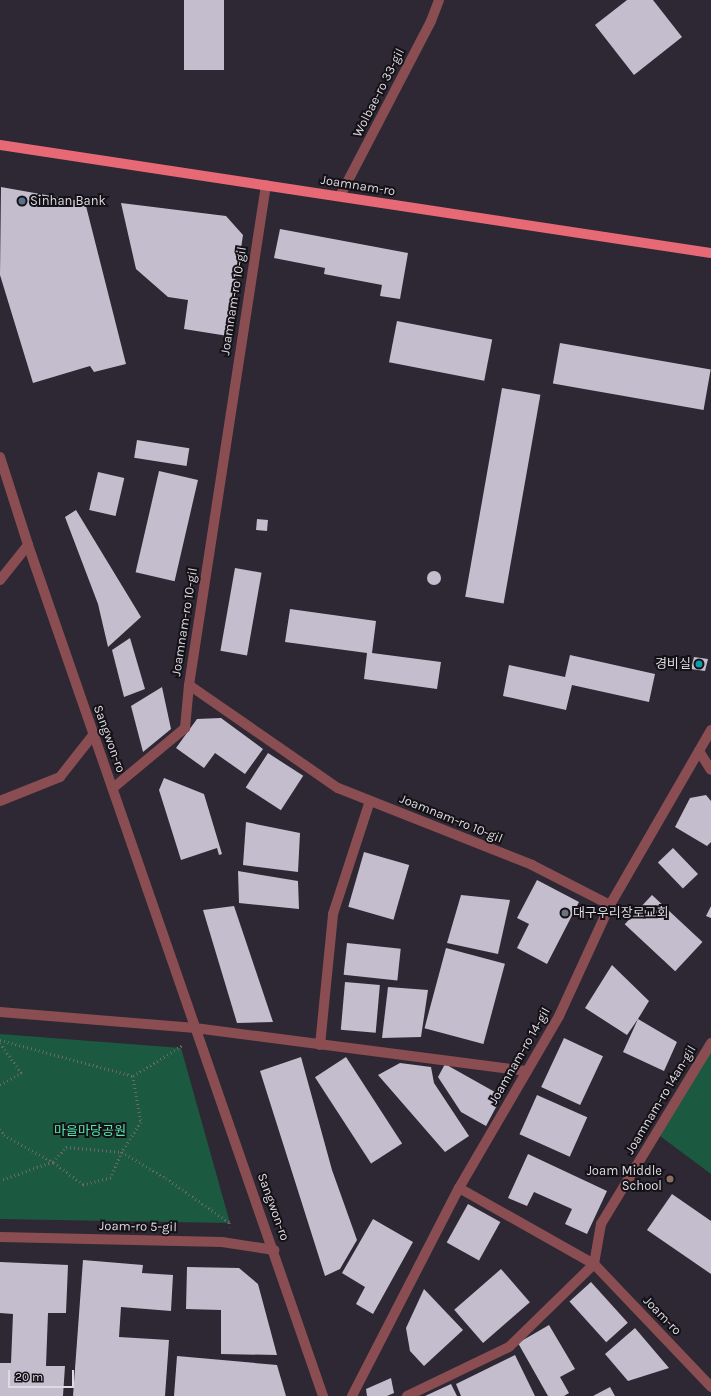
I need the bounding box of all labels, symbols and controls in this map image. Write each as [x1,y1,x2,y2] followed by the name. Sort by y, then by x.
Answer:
[350,46,408,140] street label: Wolbae-ro 33-gil
[320,172,396,200] street label: Joamnam-ro
[30,193,106,209] place label: Sinhan Bank
[17,196,27,206] marker: Sinhan Bank
[218,246,250,356] street label: Joamnam-ro 10-gil
[169,567,201,677] street label: Joamnam-ro 10-gil
[655,656,691,672] place label: 경비실
[694,659,704,669] marker: 경비실
[90,703,128,775] street label: Sangwon-ro
[397,791,505,847] street label: Joamnam-ro 10-gil
[573,905,669,921] place label: 대구우리장로교회
[560,908,570,918] marker: 대구우리장로교회
[486,1005,554,1107] street label: Joamnam-ro 14-gil
[622,1043,700,1157] street label: Joamnam-ro 14an-gil
[54,1123,126,1139] park label: 마을마당공원
[587,1164,662,1195] place label: Joam Middle School
[254,1171,292,1243] street label: Sangwon-ro
[665,1174,675,1184] marker: Joam Middle School
[99,1219,177,1235] street label: Joam-ro 5-gil
[640,1293,684,1339] street label: Joam-ro
[10,1362,76,1388] scale bar
[15,1370,43,1384] text: 20 m

